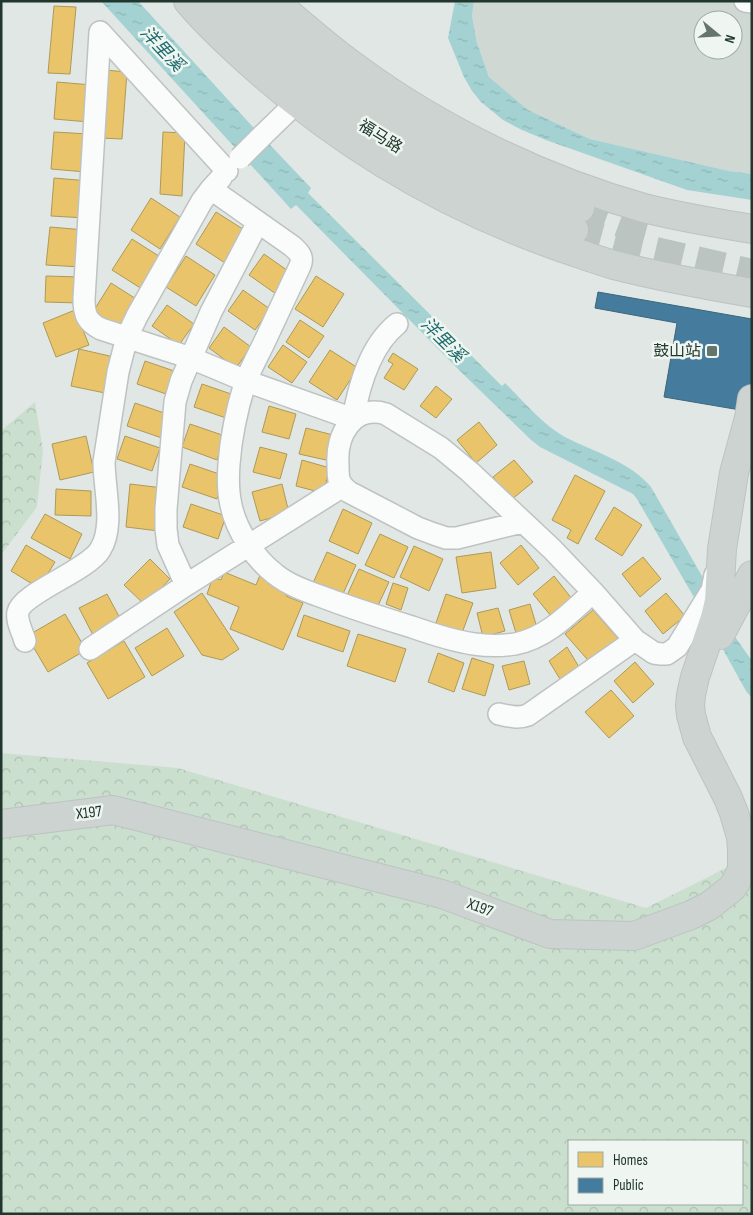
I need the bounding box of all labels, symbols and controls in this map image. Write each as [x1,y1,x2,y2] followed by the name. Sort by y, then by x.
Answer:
[693,10,743,60] north arrow
[136,22,189,77] water label: 洋里溪
[721,33,739,45] text: N
[355,116,405,158] street label: 福马路
[416,313,471,368] water label: 洋里溪
[653,342,701,361] place label: 鼓山站
[705,344,719,358] marker: 鼓山站
[74,802,104,824] street label: X197
[464,894,496,922] street label: X197
[568,1140,743,1205] legend
[613,1151,648,1170] text: Homes
[613,1176,644,1195] text: Public

